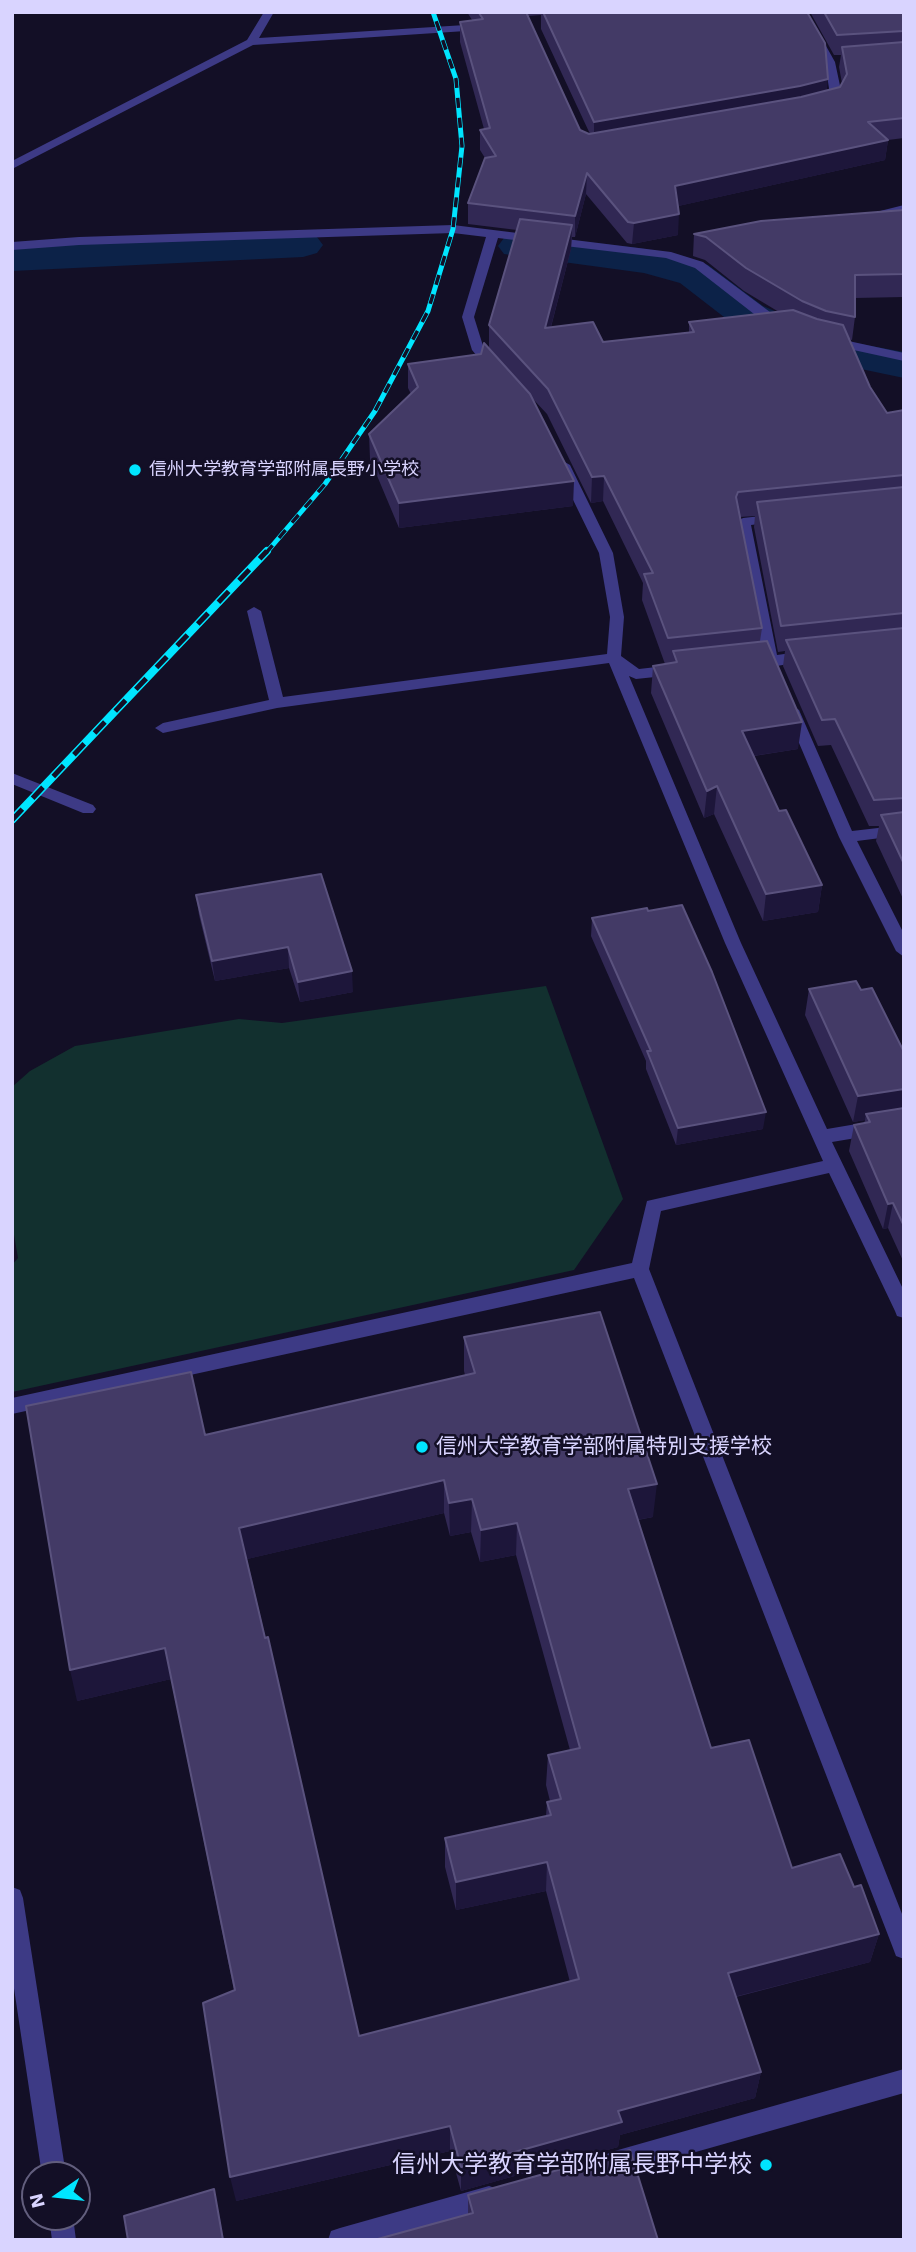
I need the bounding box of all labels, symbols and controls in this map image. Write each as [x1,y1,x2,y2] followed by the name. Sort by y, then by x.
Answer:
[149,459,419,481] place label: 信州大学教育学部附属長野小学校
[127,462,143,478] marker: 信州大学教育学部附属長野小学校
[436,1434,772,1460] place label: 信州大学教育学部附属特別支援学校
[414,1439,430,1455] marker: 信州大学教育学部附属特別支援学校
[392,2151,752,2179] place label: 信州大学教育学部附属長野中学校
[758,2157,774,2173] marker: 信州大学教育学部附属長野中学校
[21,2161,91,2231] north arrow
[24,2191,50,2210] text: N

